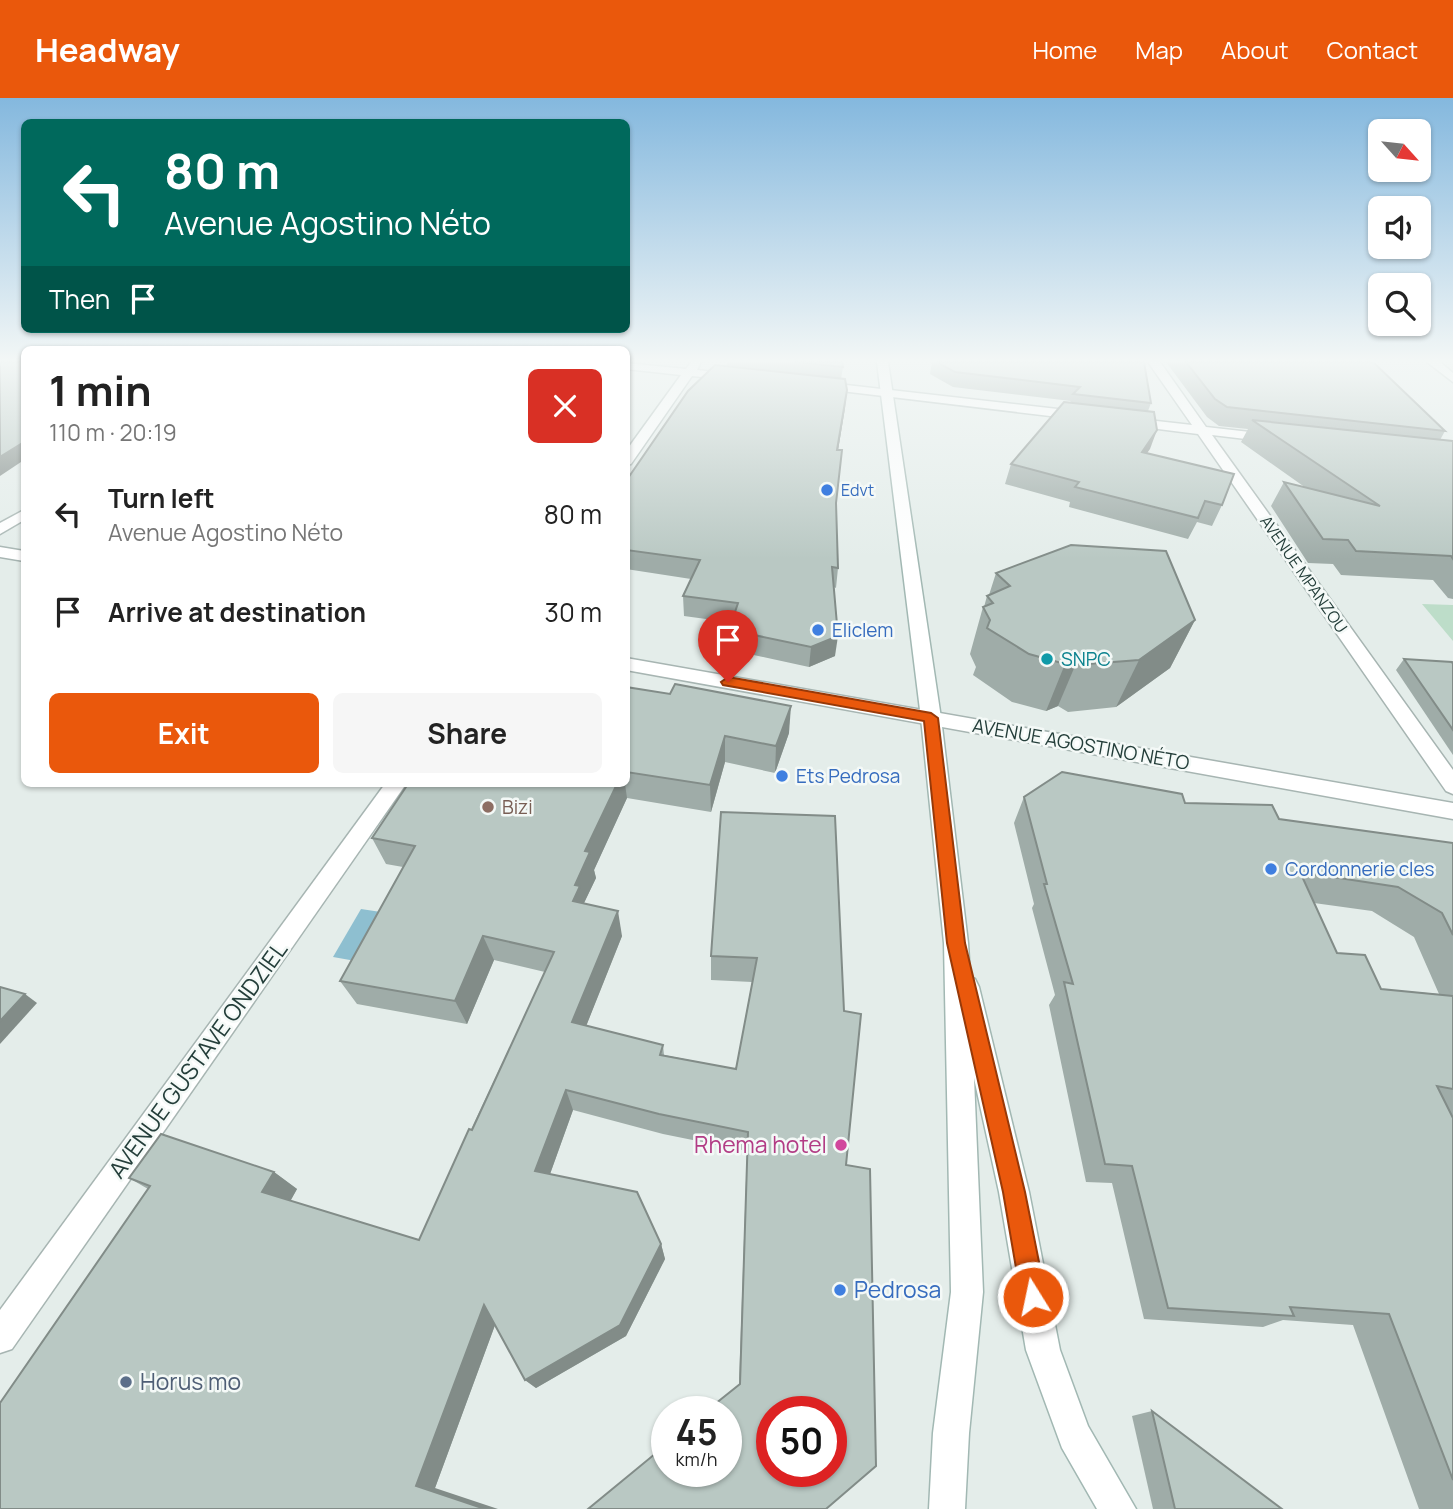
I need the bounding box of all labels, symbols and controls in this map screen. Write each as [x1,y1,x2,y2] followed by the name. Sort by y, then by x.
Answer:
[35,27,180,72] text: Headway
[1032,33,1097,66] text: Home
[1135,33,1183,66] text: Map
[1221,33,1289,66] text: About
[1327,33,1418,66] text: Contact
[1368,119,1432,182] north arrow
[1368,119,1431,336] map controls
[164,137,280,204] text: 80 m
[49,147,140,238] icon: left
[1368,196,1431,259] button: sound
[164,201,491,245] text: Avenue Agostino Néto
[1368,273,1431,336] button: search
[124,280,162,318] icon: arrive
[49,281,110,317] text: Then
[49,361,152,419] text: 1 min
[528,369,602,443] button: close
[49,416,177,448] text: 110 m · 20:19
[841,479,874,501] place label: Edvt
[108,480,215,516] text: Turn left
[819,482,835,498] marker: Edvt
[49,495,87,533] icon: left
[544,496,602,532] text: 80 m
[1255,511,1353,637] street label: AVENUE MPANZOU
[108,516,343,548] text: Avenue Agostino Néto
[49,593,87,631] icon: arrive
[108,594,366,630] text: Arrive at destination
[545,594,602,630] text: 30 m
[698,610,758,682] pin
[832,617,893,643] place label: Eliclem
[709,621,747,659] icon: arrive
[810,622,826,638] marker: Eliclem
[1061,646,1111,672] place label: SNPC
[1039,651,1055,667] marker: SNPC
[49,693,319,773] button: Exit
[333,693,602,773] button: Share
[971,712,1192,776] street label: AVENUE AGOSTINO NÉTO
[796,763,900,789] place label: Ets Pedrosa
[774,768,790,784] marker: Ets Pedrosa
[502,794,533,820] place label: Bizi
[480,799,496,815] marker: Bizi
[1285,856,1435,882] place label: Cordonnerie cles
[1263,861,1279,877] marker: Cordonnerie cles
[100,934,294,1184] street label: AVENUE GUSTAVE ONDZIEL
[694,1128,827,1160] place label: Rhema hotel
[833,1137,849,1153] marker: Rhema hotel
[996,1260,1070,1334] position arrow
[854,1273,941,1305] place label: Pedrosa
[832,1282,848,1298] marker: Pedrosa
[140,1365,241,1397] place label: Horus mo
[118,1374,134,1390] marker: Horus mo
[756,1396,847,1487] speed limit sign: 50
[676,1408,717,1456] text: 45
[676,1447,717,1471] text: km/h

